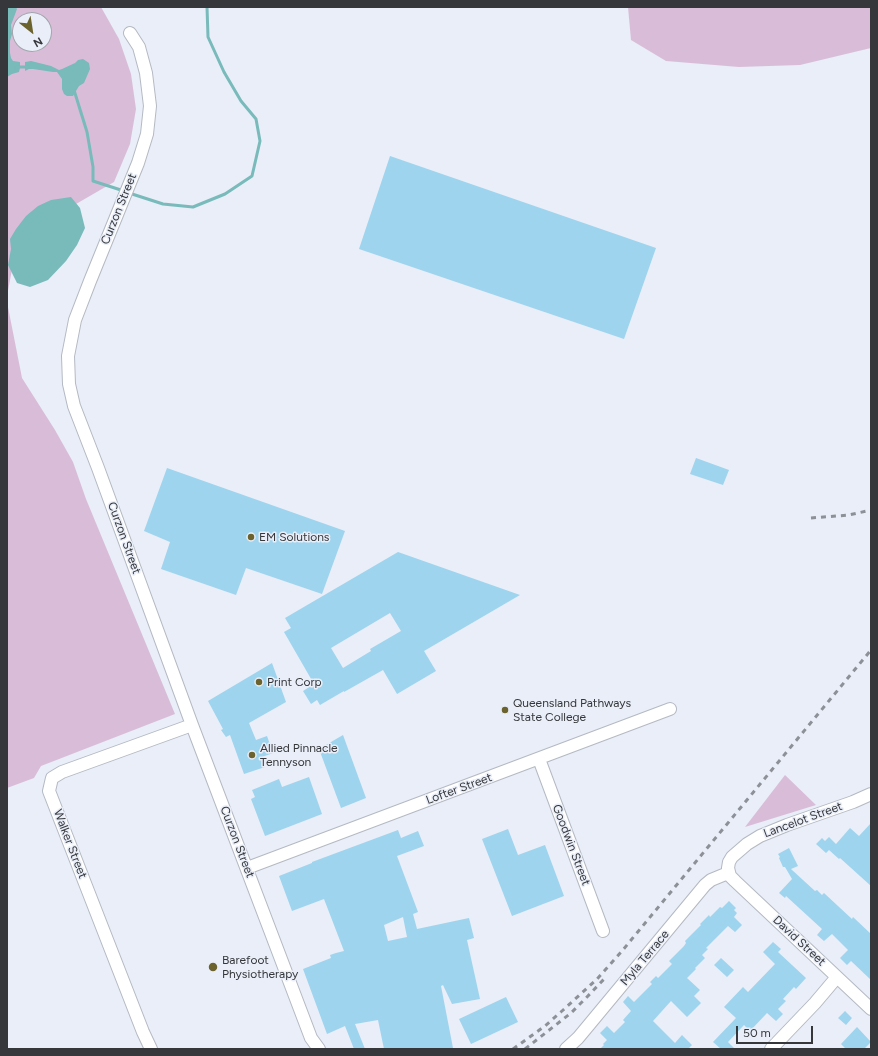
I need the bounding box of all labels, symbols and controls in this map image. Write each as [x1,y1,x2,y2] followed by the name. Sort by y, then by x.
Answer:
[12,12,52,52] north arrow
[31,34,45,50] text: N
[98,171,140,247] street label: Curzon Street
[104,500,144,576] street label: Curzon Street
[259,530,329,544] place label: EM Solutions
[246,532,256,542] marker: EM Solutions
[267,675,322,689] place label: Print Corp
[254,677,264,687] marker: Print Corp
[513,696,631,724] place label: Queensland Pathways State College
[500,705,510,715] marker: Queensland Pathways State College
[260,741,338,769] place label: Allied Pinnacle Tennyson
[247,750,257,760] marker: Allied Pinnacle Tennyson
[424,770,494,808] street label: Lofter Street
[762,799,844,841] street label: Lancelot Street
[549,802,593,888] street label: Goodwin Street
[217,804,257,880] street label: Curzon Street
[50,808,90,880] street label: Walker Street
[770,913,828,969] street label: David Street
[618,927,672,989] street label: Myla Terrace
[222,953,298,981] place label: Barefoot Physiotherapy
[207,961,219,973] marker: Barefoot Physiotherapy
[738,1018,815,1044] scale bar
[743,1026,771,1040] text: 50 m

